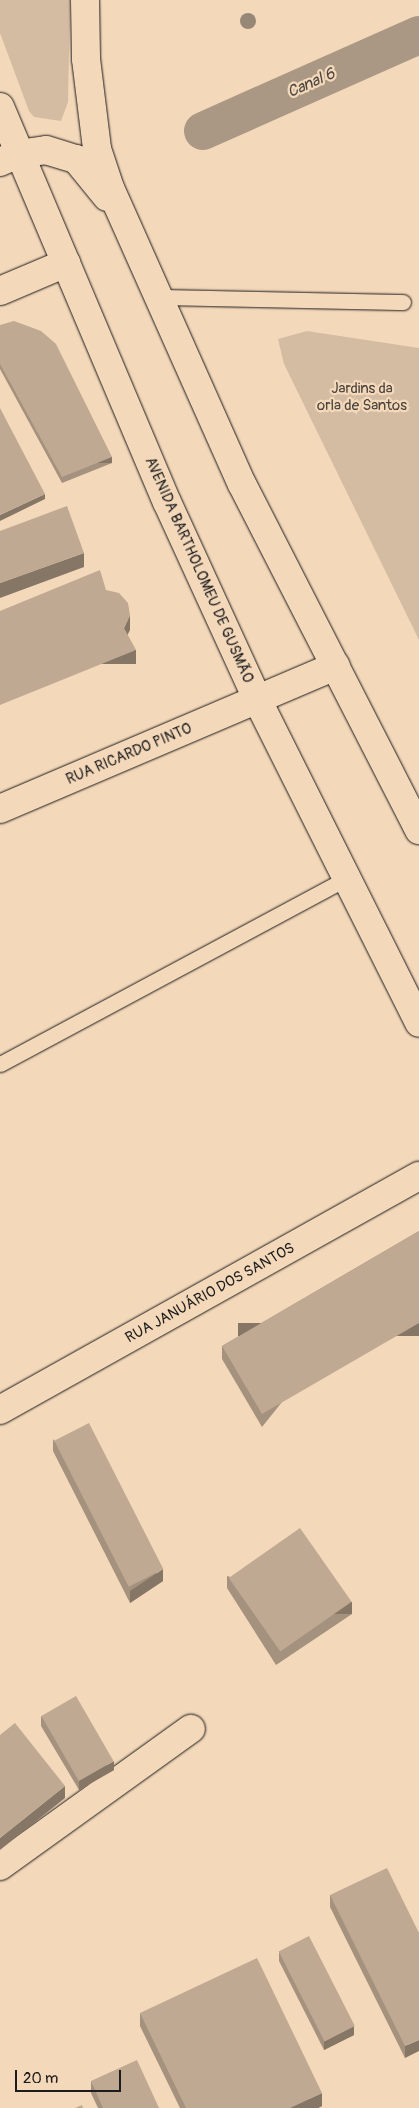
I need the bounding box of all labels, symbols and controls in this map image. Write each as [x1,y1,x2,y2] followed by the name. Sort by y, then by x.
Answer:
[284,64,338,102] water label: Canal 6
[317,379,407,414] park label: Jardins da orla de Santos
[141,454,257,686] street label: AVENIDA BARTHOLOMEU DE GUSMÃO
[63,719,195,789] street label: RUA RICARDO PINTO
[122,1239,298,1347] street label: RUA JANUÁRIO DOS SANTOS
[18,2060,124,2092] scale bar
[23,2069,58,2088] text: 20 m

